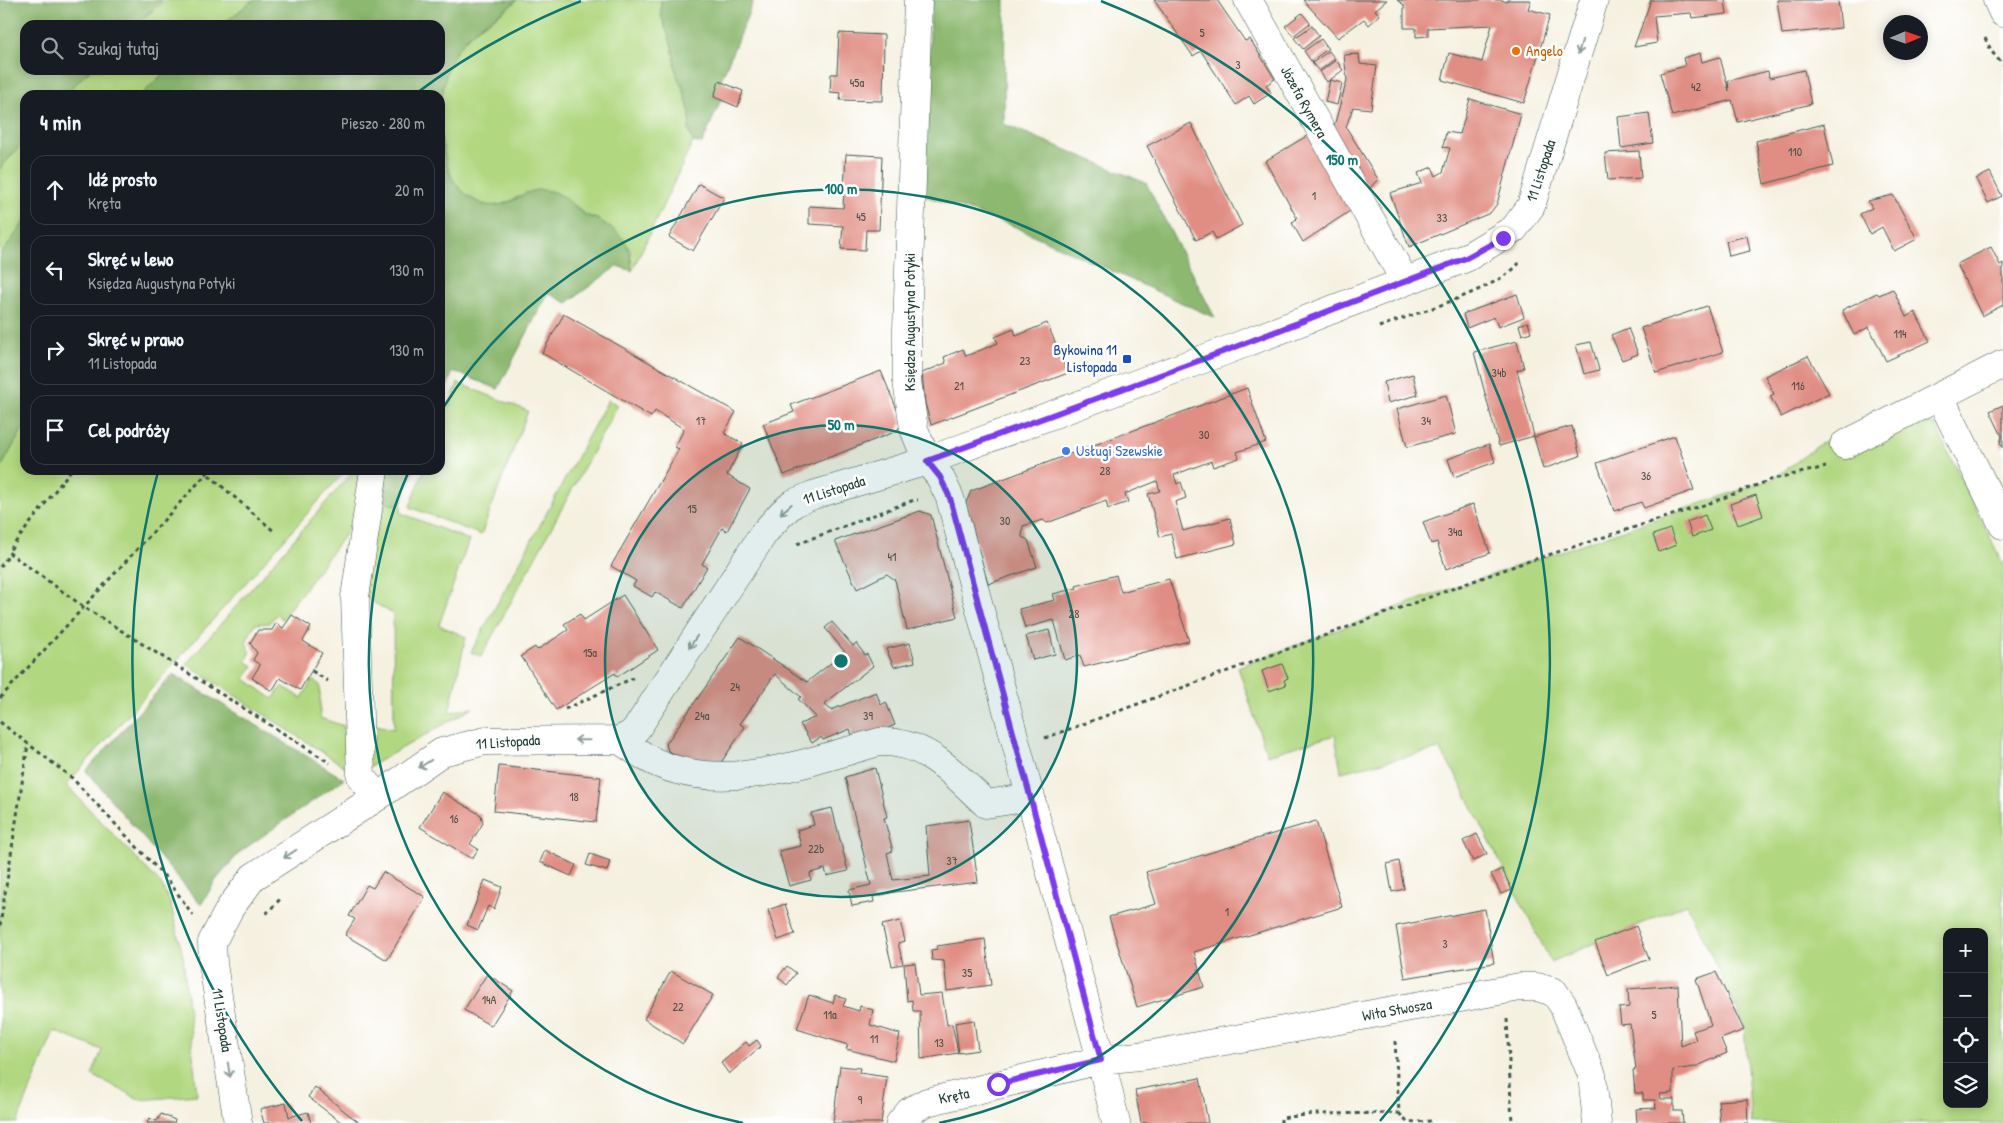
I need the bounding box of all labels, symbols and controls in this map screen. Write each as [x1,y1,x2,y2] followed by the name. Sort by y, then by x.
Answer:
[1883,15,1928,60] north arrow
[20,20,445,75] search box
[1199,24,1205,41] house number: 5
[38,34,66,62] icon: search
[78,35,159,61] text: Szukaj tutaj
[1574,38,1584,54] one-way arrow
[1526,40,1563,61] place label: Angelo
[1510,45,1522,57] marker: Angelo
[1235,56,1241,73] house number: 3
[1276,62,1333,142] street label: Józefa Rymera
[850,74,864,91] house number: 45a
[1691,78,1701,95] house number: 42
[40,108,81,137] text: 4 min
[341,112,425,134] text: Pieszo · 280 m
[1521,137,1560,205] street label: 11 Listopada
[1788,143,1802,160] house number: 110
[1326,149,1358,170] text: 150 m
[88,166,157,192] text: Idź prosto
[41,176,69,204] icon: ahead
[825,178,857,199] text: 100 m
[395,179,424,201] text: 20 m
[1312,187,1316,204] house number: 1
[88,192,121,214] text: Kręta
[856,208,866,225] house number: 45
[1437,209,1447,226] house number: 33
[1492,227,1515,250] route end
[88,246,173,272] text: Skręć w lewo
[899,253,920,391] street label: Księdza Augustyna Potyki
[41,256,69,284] icon: left
[389,259,424,281] text: 130 m
[88,272,236,294] text: Księdza Augustyna Potyki
[1893,325,1907,342] house number: 114
[88,326,184,352] text: Skręć w prawo
[41,336,69,364] icon: right
[389,339,424,361] text: 130 m
[1053,339,1117,377] place label: Bykowina 11 Listopada
[88,352,157,374] text: 11 Listopada
[1020,352,1031,369] house number: 23
[1121,353,1133,365] marker: Bykowina 11 Listopada
[1492,364,1506,381] house number: 34b
[954,377,964,394] house number: 21
[1791,377,1805,394] house number: 116
[696,412,706,429] house number: 17
[1421,412,1431,429] house number: 34
[828,414,854,435] text: 50 m
[41,416,69,444] icon: arrive
[88,417,170,443] text: Cel podróży
[1199,426,1209,443] house number: 30
[1076,440,1163,461] place label: Usługi Szewskie
[1060,445,1072,457] marker: Usługi Szewskie
[1100,462,1110,479] house number: 28
[1641,467,1651,484] house number: 36
[800,470,868,509] street label: 11 Listopada
[687,500,697,517] house number: 15
[780,504,793,515] one-way arrow
[1000,512,1010,529] house number: 30
[1448,523,1463,540] house number: 34a
[888,548,896,565] house number: 41
[1069,605,1079,622] house number: 28
[688,634,698,648] one-way arrow
[583,644,597,661] house number: 15a
[832,652,850,670] centre of rings
[730,678,741,695] house number: 24
[695,707,710,724] house number: 24a
[863,707,873,724] house number: 39
[475,729,541,754] street label: 11 Listopada
[575,735,591,745] one-way arrow
[418,759,432,769] one-way arrow
[569,788,579,805] house number: 18
[449,810,459,827] house number: 16
[808,840,824,857] house number: 22b
[283,849,297,859] one-way arrow
[946,852,958,869] house number: 37
[1225,903,1229,920] house number: 1
[1943,928,1988,1108] map controls
[1943,928,1988,973] button: +
[1442,935,1448,952] house number: 3
[962,964,972,981] house number: 35
[1943,973,1988,1018] button: −
[207,987,238,1053] street label: 11 Listopada
[482,991,496,1008] house number: 14A
[1361,993,1433,1026] street label: Wita Stwosza
[672,998,684,1015] house number: 22
[823,1006,837,1023] house number: 11a
[1651,1006,1657,1023] house number: 5
[1943,1018,1988,1063] button: locate
[870,1030,878,1047] house number: 11
[934,1034,944,1051] house number: 13
[225,1062,235,1078] one-way arrow
[1943,1063,1988,1108] button: layers
[987,1073,1010,1096] route start
[937,1082,971,1109] street label: Kręta
[858,1091,863,1108] house number: 9

